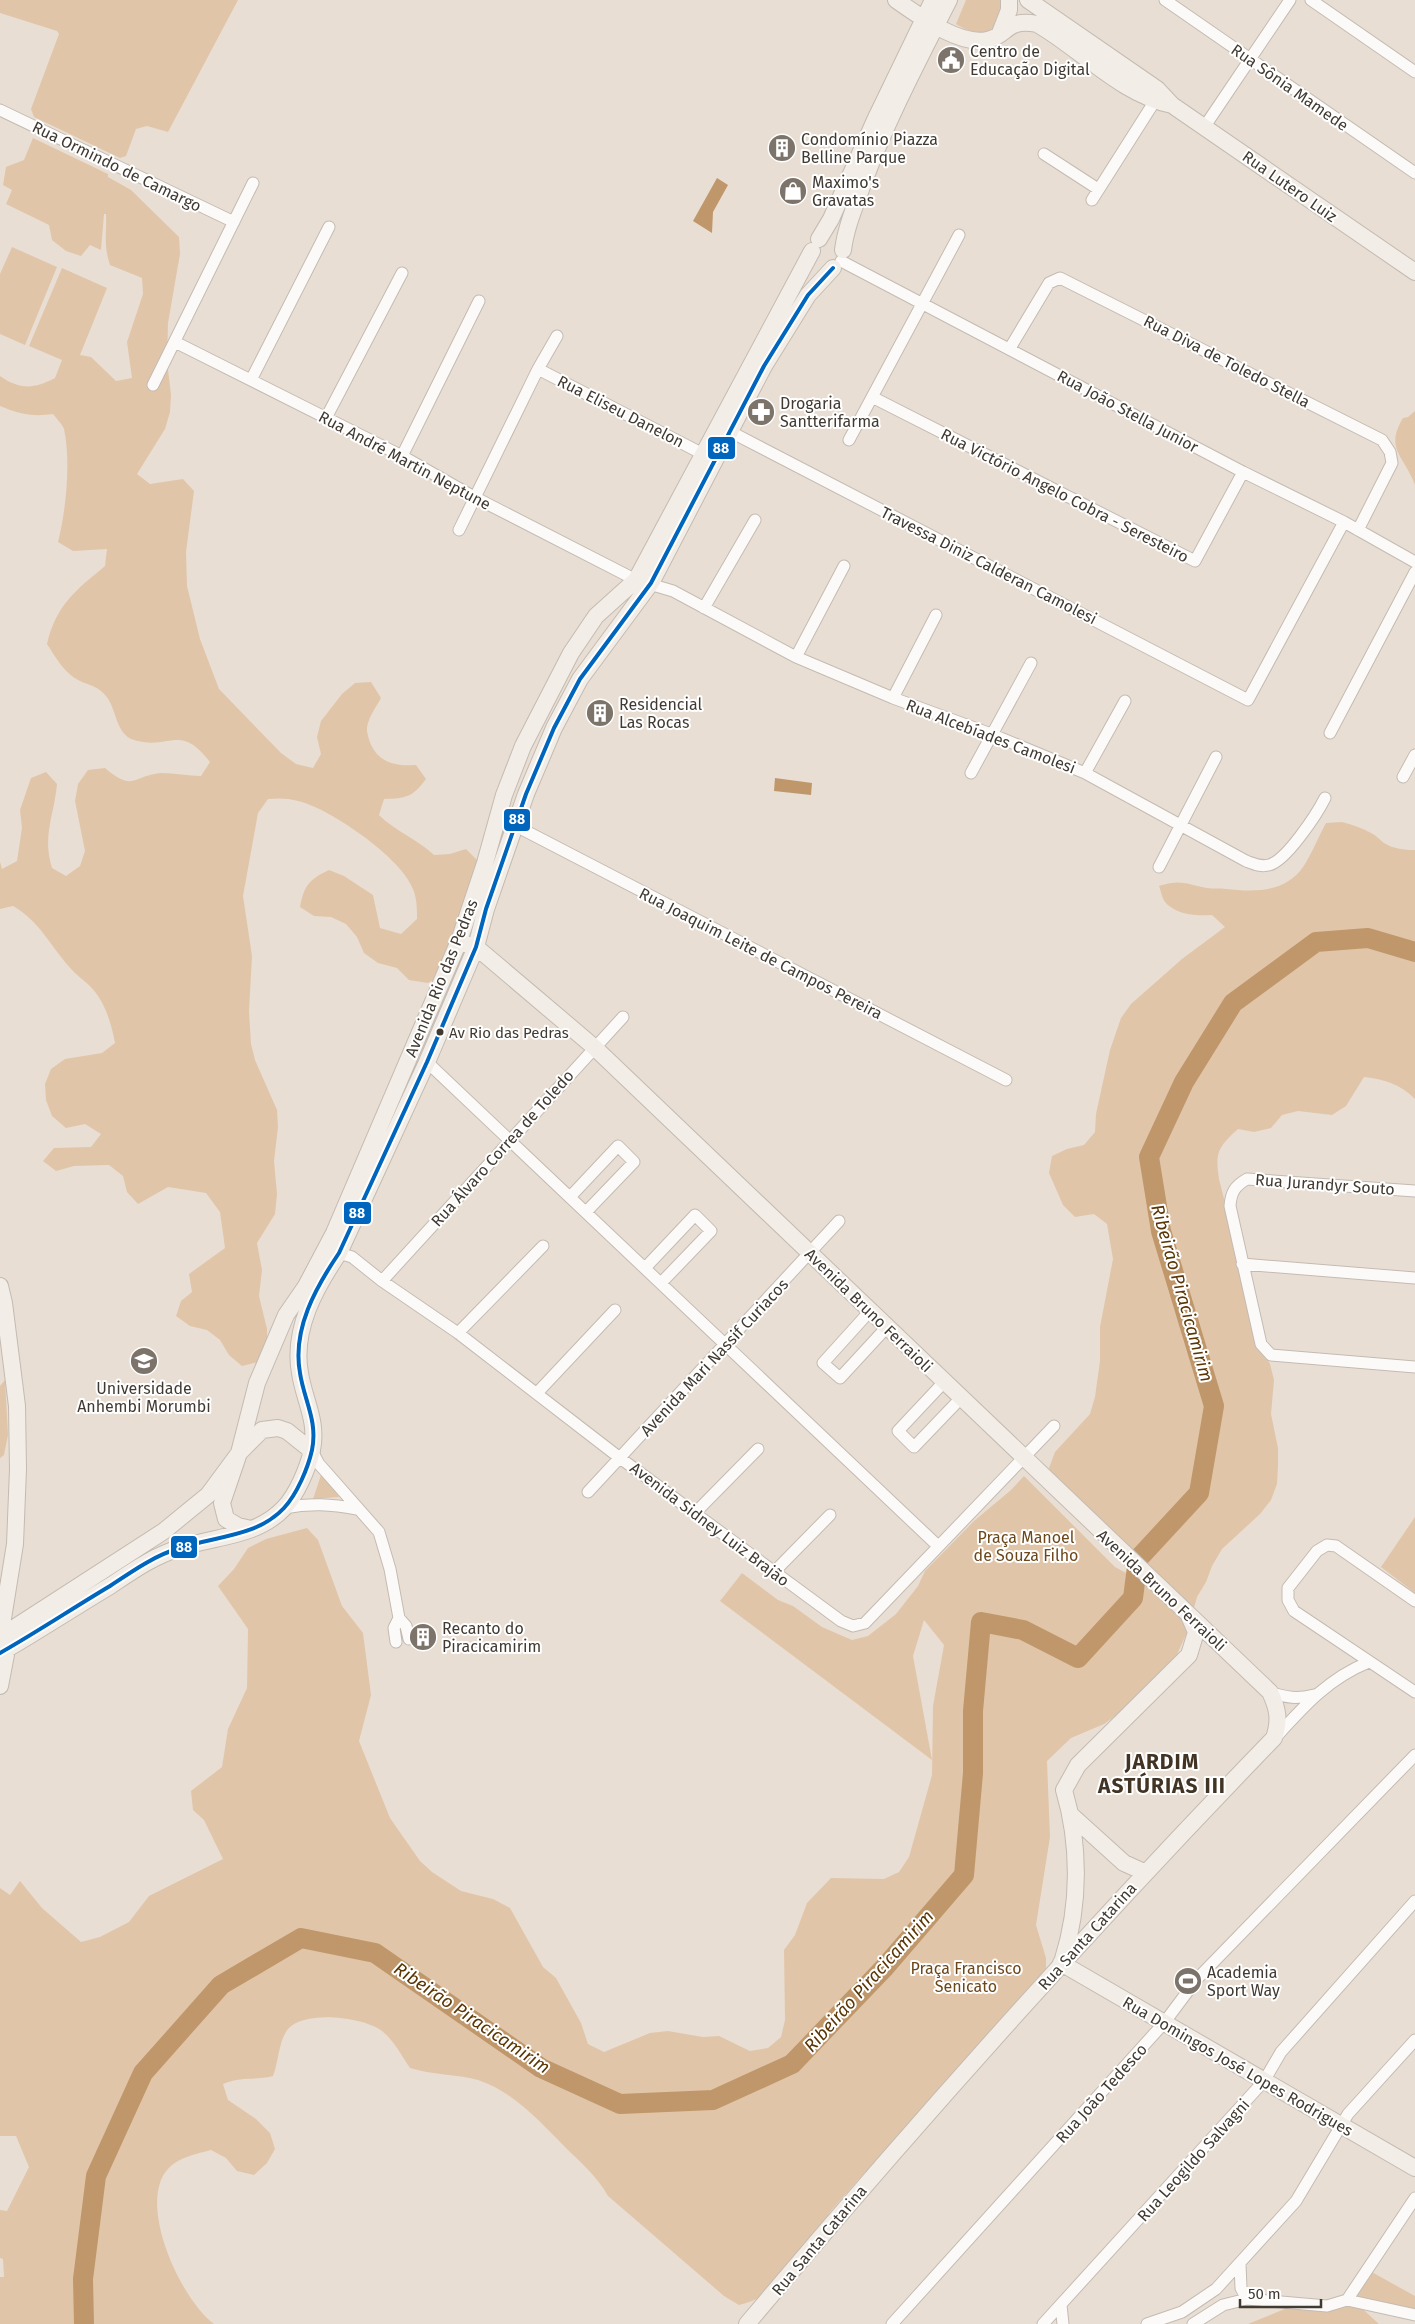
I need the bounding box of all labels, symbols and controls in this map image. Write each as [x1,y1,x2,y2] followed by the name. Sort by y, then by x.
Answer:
[1227,40,1352,135] street label: Rua Sônia Mamede
[970,42,1090,80] place label: Centro de Educação Digital
[936,45,966,75] public building icon: Centro de Educação Digital
[29,117,204,216] street label: Rua Ormindo de Camargo
[801,130,938,167] place label: Condomínio Piazza Belline Parque
[767,133,797,163] building icon: Condomínio Piazza Belline Parque
[1239,147,1341,226] street label: Rua Lutero Luiz
[812,173,879,210] place label: Maximo's Gravatas
[778,176,808,206] shop icon: Maximo's Gravatas
[1140,311,1313,412] street label: Rua Diva de Toledo Stella
[1054,366,1202,457] street label: Rua João Stella Junior
[554,371,687,452] street label: Rua Eliseu Danelon
[780,394,880,431] place label: Drogaria Santterifarma
[746,397,776,427] pharmacy icon: Drogaria Santterifarma
[315,407,494,514] street label: Rua André Martin Neptune
[938,424,1192,566] street label: Rua Victório Angelo Cobra - Seresteiro
[707,436,736,460] line badge: 88
[713,440,729,457] text: 88
[878,503,1100,628] street label: Travessa Diniz Calderan Camolesi
[619,695,703,732] place label: Residencial Las Rocas
[903,695,1078,778] street label: Rua Alcebíades Camolesi
[585,698,615,728] building icon: Residencial Las Rocas
[503,808,531,832] line badge: 88
[509,811,525,828] text: 88
[636,884,886,1023] street label: Rua Joaquim Leite de Campos Pereira
[401,897,482,1060] street label: Avenida Rio das Pedras
[449,1024,569,1042] place label: Av Rio das Pedras
[435,1027,445,1037] marker: Av Rio das Pedras
[426,1065,578,1231] street label: Rua Álvaro Correa de Toledo
[1255,1170,1395,1199] street label: Rua Jurandyr Souto
[343,1201,372,1225] line badge: 88
[1146,1202,1218,1384] water label: Ribeirão Piracicamirim
[349,1205,365,1222] text: 88
[801,1245,936,1376] street label: Avenida Bruno Ferraioli
[636,1275,792,1440] street label: Avenida Mari Nassif Curiacos
[129,1346,159,1376] school or university icon: Universidade Anhembi Morumbi
[77,1379,211,1416] place label: Universidade Anhembi Morumbi
[626,1458,793,1590] street label: Avenida Sidney Luiz Brajão
[1093,1526,1230,1655] street label: Avenida Bruno Ferraioli
[974,1528,1078,1565] park label: Praça Manoel de Souza Filho
[170,1535,198,1559] line badge: 88
[176,1539,192,1556] text: 88
[442,1619,541,1656] place label: Recanto do Piracicamirim
[408,1622,438,1652] building icon: Recanto do Piracicamirim
[1097,1749,1226,1799] district label: JARDIM ASTÚRIAS III
[1034,1879,1141,1994] street label: Rua Santa Catarina
[799,1905,939,2057] water label: Ribeirão Piracicamirim
[390,1958,554,2078] water label: Ribeirão Piracicamirim
[910,1959,1022,1996] park label: Praça Francisco Senicato
[1207,1963,1280,2000] place label: Academia Sport Way
[1173,1966,1203,1996] sports icon: Academia Sport Way
[1119,1993,1356,2140] street label: Rua Domingos José Lopes Rodrigues
[1052,2040,1151,2147] street label: Rua João Tedesco
[1133,2095,1253,2226] street label: Rua Leogildo Salvagni
[768,2181,871,2299] street label: Rua Santa Catarina
[1240,2276,1321,2308] scale bar
[1248,2285,1281,2303] text: 50 m

